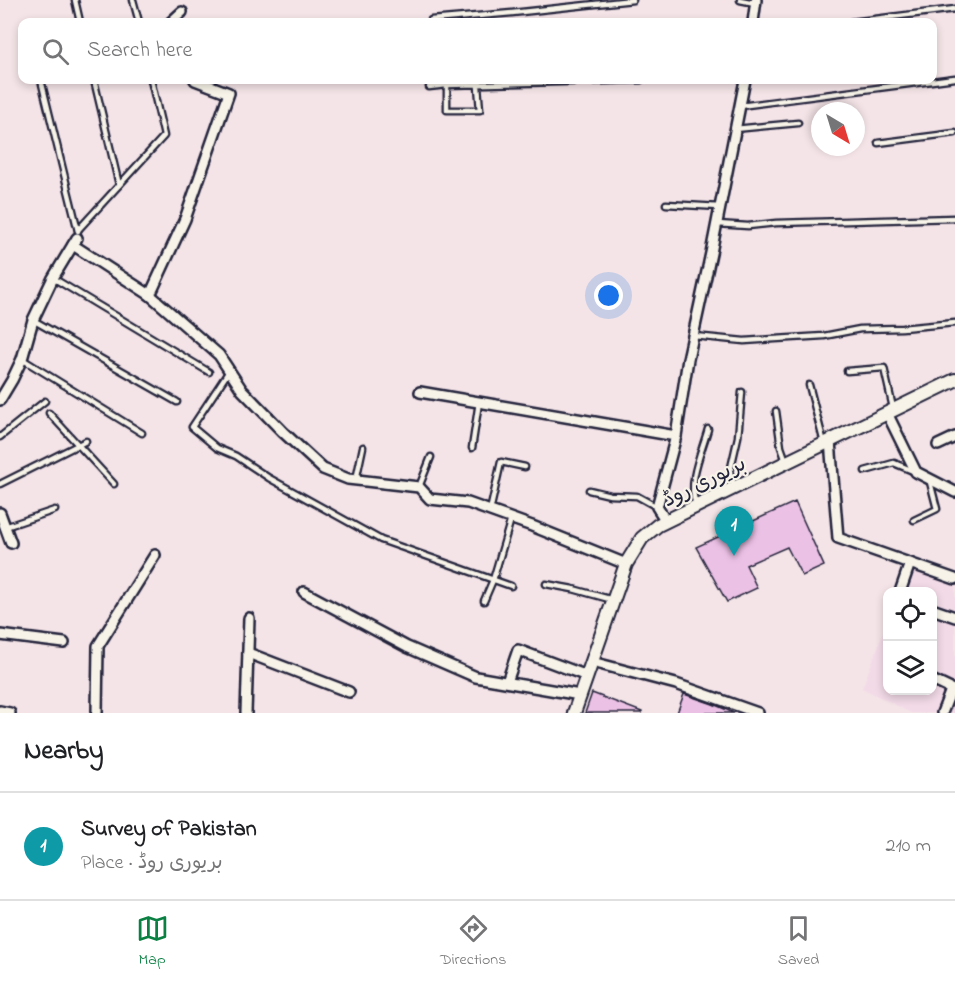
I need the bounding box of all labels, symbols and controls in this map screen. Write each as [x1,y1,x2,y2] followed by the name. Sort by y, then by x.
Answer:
[18,18,937,84] search box
[39,35,72,68] icon: search
[87,35,192,67] text: Search here
[811,102,865,156] north arrow
[594,281,623,310] your location
[658,450,752,516] street label: بریوری روڈ
[714,506,754,556] pin: 1
[883,587,937,695] map controls
[883,587,937,641] button: locate
[883,641,937,695] button: layers
[24,733,103,771] text: Nearby
[81,814,257,846] text: Survey of Pakistan
[40,832,47,861] text: 1
[886,832,931,861] text: 210 m
[81,849,223,878] text: Place · بریوری روڈ
[136,912,169,972] tab: Map
[440,912,506,972] tab: Directions
[778,912,819,972] tab: Saved

